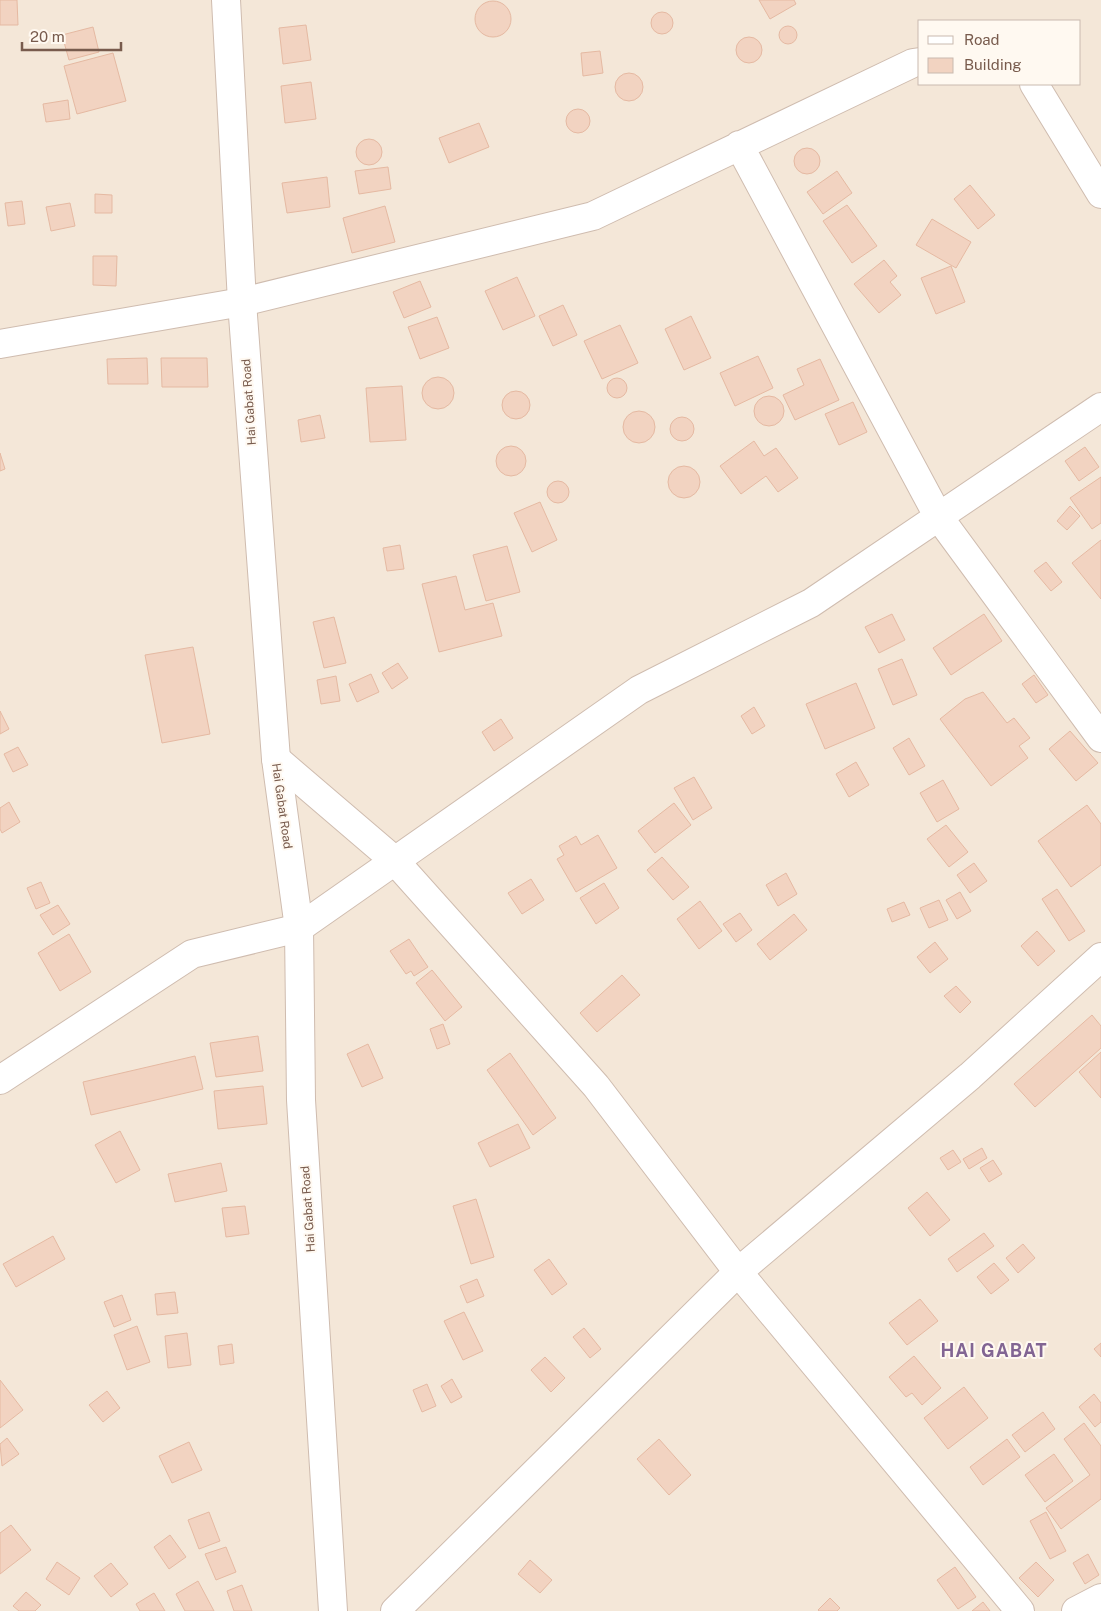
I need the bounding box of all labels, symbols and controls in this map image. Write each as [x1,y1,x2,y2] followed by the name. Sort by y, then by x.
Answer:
[22,20,121,52] scale bar
[918,20,1081,85] legend
[30,28,65,45] text: 20 m
[964,31,1000,48] text: Road
[964,56,1022,73] text: Building
[239,358,259,446] street label: Hai Gabat Road
[269,762,295,850] street label: Hai Gabat Road
[298,1165,318,1253] street label: Hai Gabat Road
[940,1340,1048,1361] district label: HAI GABAT

